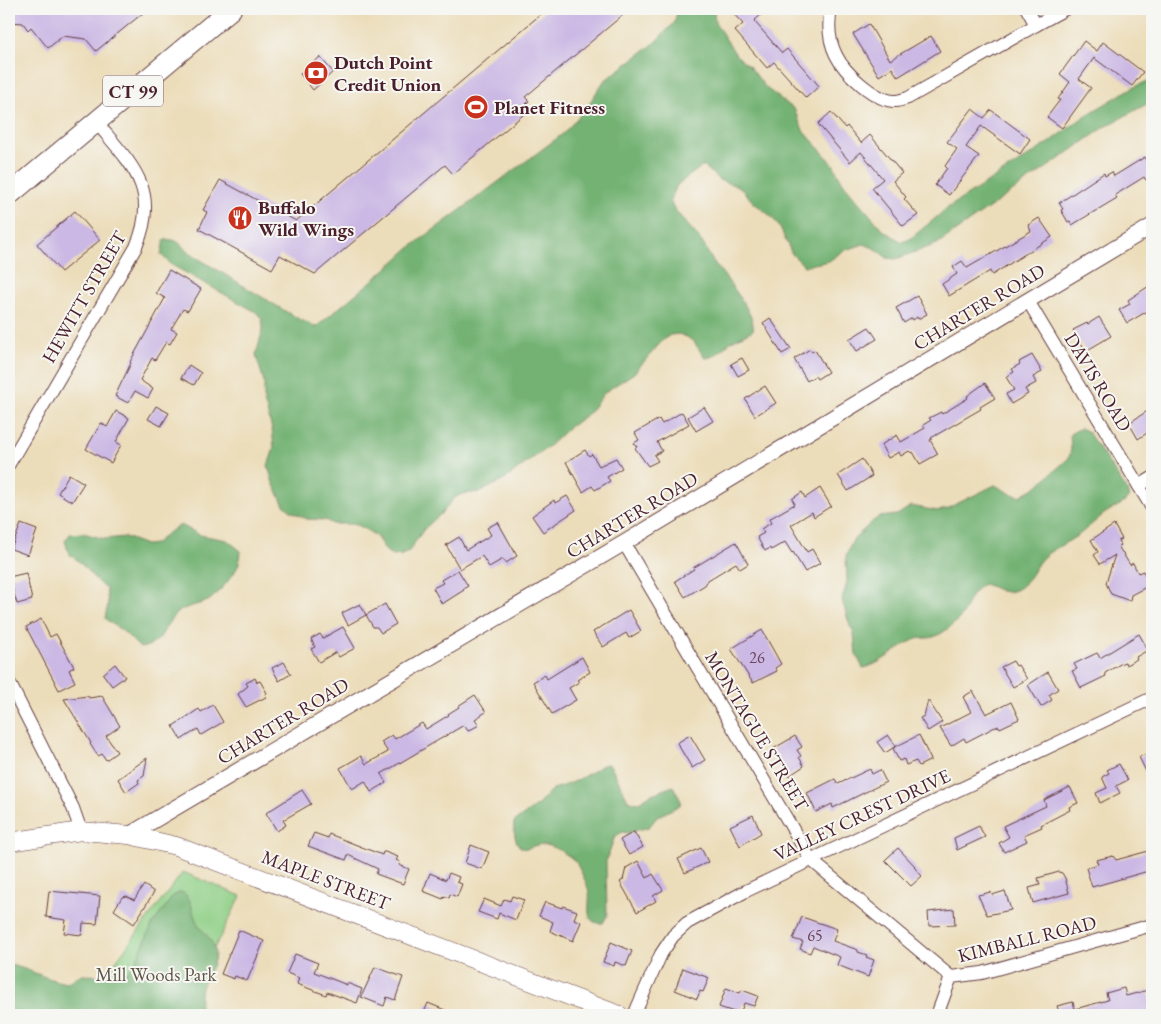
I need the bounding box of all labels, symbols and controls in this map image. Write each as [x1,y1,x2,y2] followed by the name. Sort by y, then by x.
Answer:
[334,50,442,97] place label: Dutch Point Credit Union
[303,60,329,86] bank icon: Dutch Point Credit Union
[103,76,163,106] road number: CT 99
[463,94,489,120] sports icon: Planet Fitness
[494,95,605,120] place label: Planet Fitness
[258,195,354,242] place label: Buffalo Wild Wings
[227,205,253,231] restaurant icon: Buffalo Wild Wings
[36,226,132,368] street label: HEWITT STREET
[909,258,1049,356] street label: CHARTER ROAD
[1059,328,1137,436] street label: DAVIS ROAD
[562,466,702,564] street label: CHARTER ROAD
[699,647,815,816] street label: MONTAGUE STREET
[749,647,765,668] house number: 26
[213,672,353,770] street label: CHARTER ROAD
[770,763,955,867] street label: VALLEY CREST DRIVE
[258,844,394,916] street label: MAPLE STREET
[955,910,1099,968] street label: KIMBALL ROAD
[807,925,823,946] house number: 65
[96,962,218,987] park label: Mill Woods Park

